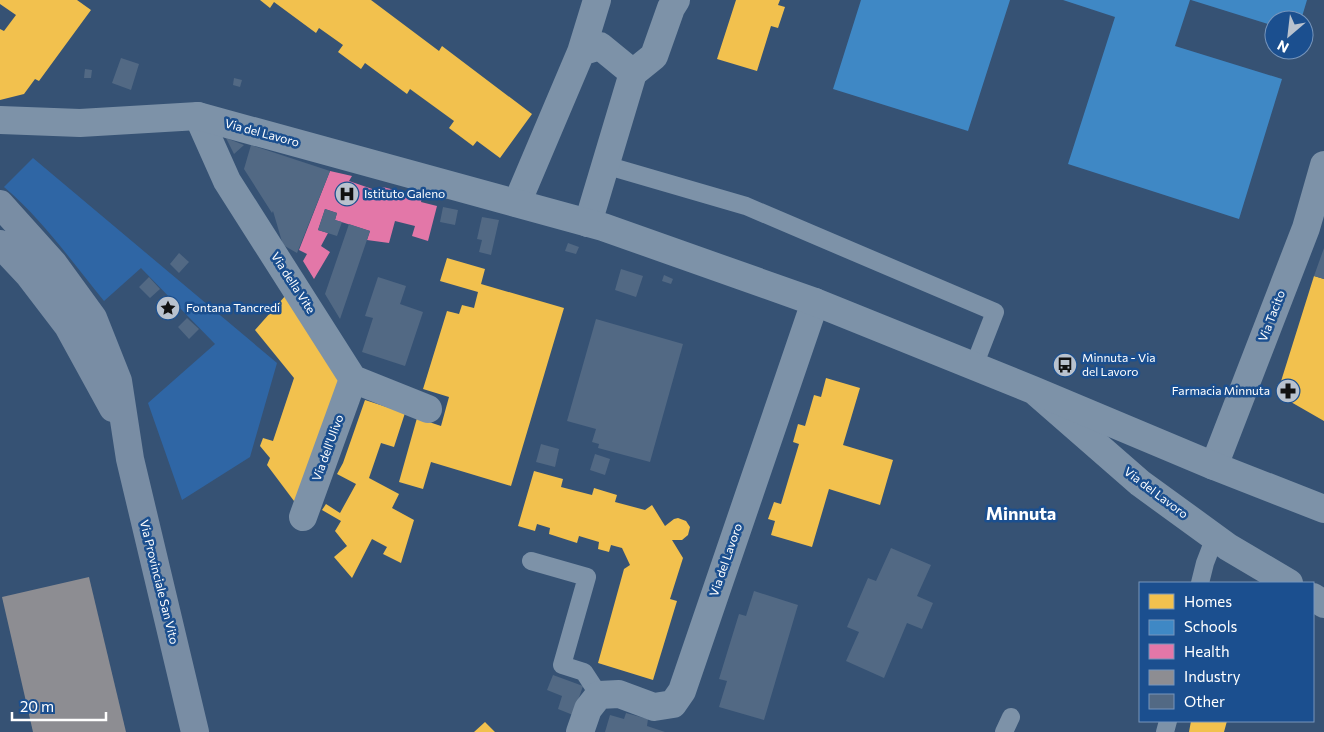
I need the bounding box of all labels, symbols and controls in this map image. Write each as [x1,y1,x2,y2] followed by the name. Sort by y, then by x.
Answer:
[1264,10,1314,60] north arrow
[1274,37,1291,57] text: N
[224,115,301,149] street label: Via del Lavoro
[334,181,360,207] hospital icon: Istituto Galeno
[364,186,445,200] place label: Istituto Galeno
[269,249,319,316] street label: Via della Vite
[1255,288,1287,343] street label: Via Tacito
[155,295,181,321] place icon: Fontana Tancredi
[186,300,280,314] place label: Fontana Tancredi
[1082,350,1156,378] place label: Minnuta - Via del Lavoro
[1052,352,1078,378] bus stop icon: Minnuta - Via del Lavoro
[1275,378,1301,404] pharmacy icon: Farmacia Minnuta
[1172,383,1270,397] place label: Farmacia Minnuta
[309,413,346,483] street label: Via dell'Ulivo
[1122,464,1191,521] street label: Via del Lavoro
[986,502,1056,524] district label: Minnuta
[138,518,182,645] street label: Via Provinciale San Vito
[706,521,744,598] street label: Via del Lavoro
[1139,582,1314,722] legend
[1184,592,1232,610] text: Homes
[1184,617,1238,635] text: Schools
[1184,642,1230,660] text: Health
[1184,667,1241,685] text: Industry
[12,690,106,722] scale bar
[1184,692,1225,710] text: Other
[20,697,54,715] text: 20 m

